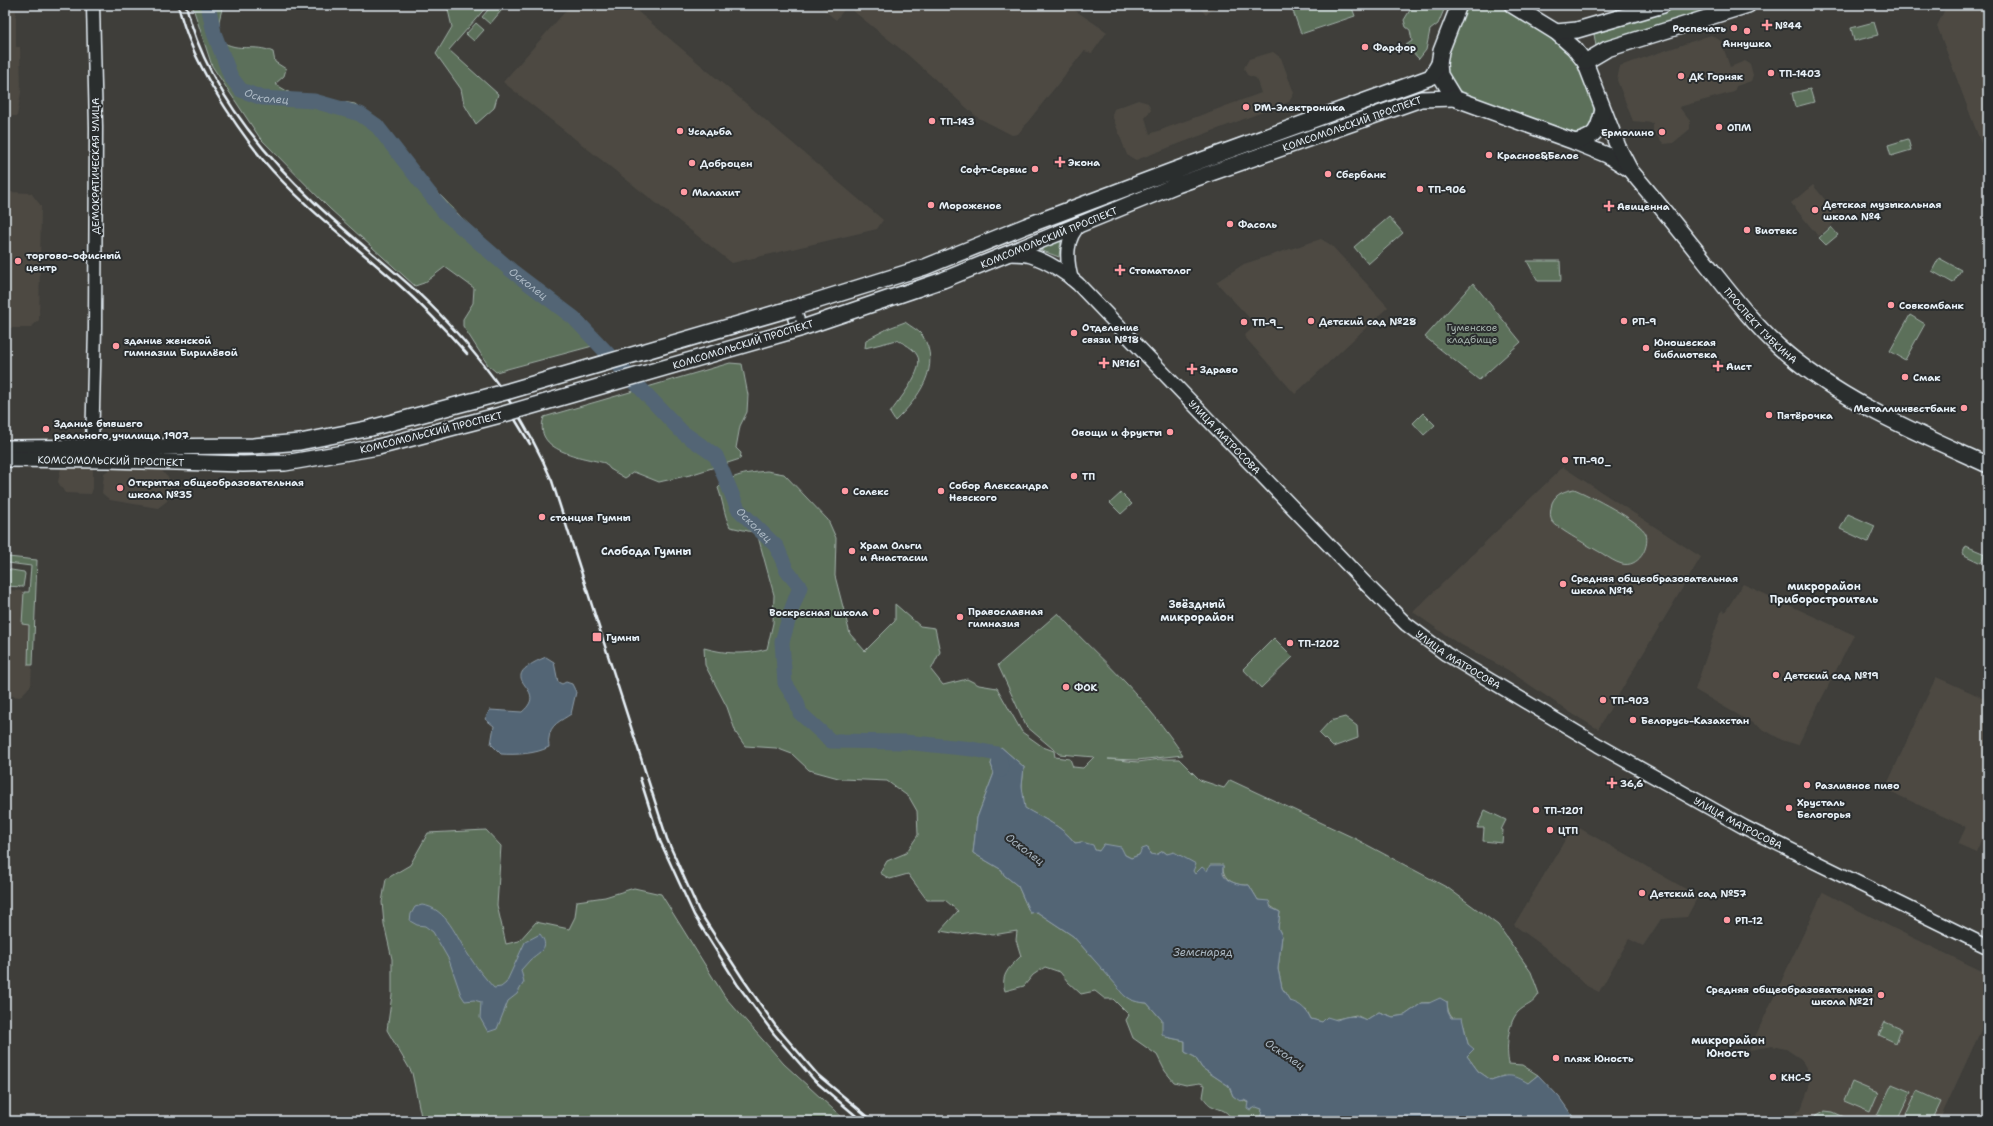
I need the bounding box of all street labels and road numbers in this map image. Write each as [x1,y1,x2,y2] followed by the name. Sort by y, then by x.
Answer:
[1281,93,1423,154] street label: КОМСОМОЛЬСКИЙ ПРОСПЕКТ
[89,98,102,234] street label: ДЕМОКРАТИЧЕСКАЯ УЛИЦА
[978,204,1119,271] street label: КОМСОМОЛЬСКИЙ ПРОСПЕКТ
[1721,285,1800,366] street label: ПРОСПЕКТ ГУБКИНА
[671,317,815,372] street label: КОМСОМОЛЬСКИЙ ПРОСПЕКТ
[1185,397,1263,477] street label: УЛИЦА МАТРОСОВА
[358,408,504,457] street label: КОМСОМОЛЬСКИЙ ПРОСПЕКТ
[38,453,184,469] street label: КОМСОМОЛЬСКИЙ ПРОСПЕКТ
[1413,628,1503,692] street label: УЛИЦА МАТРОСОВА
[1691,794,1784,852] street label: УЛИЦА МАТРОСОВА

